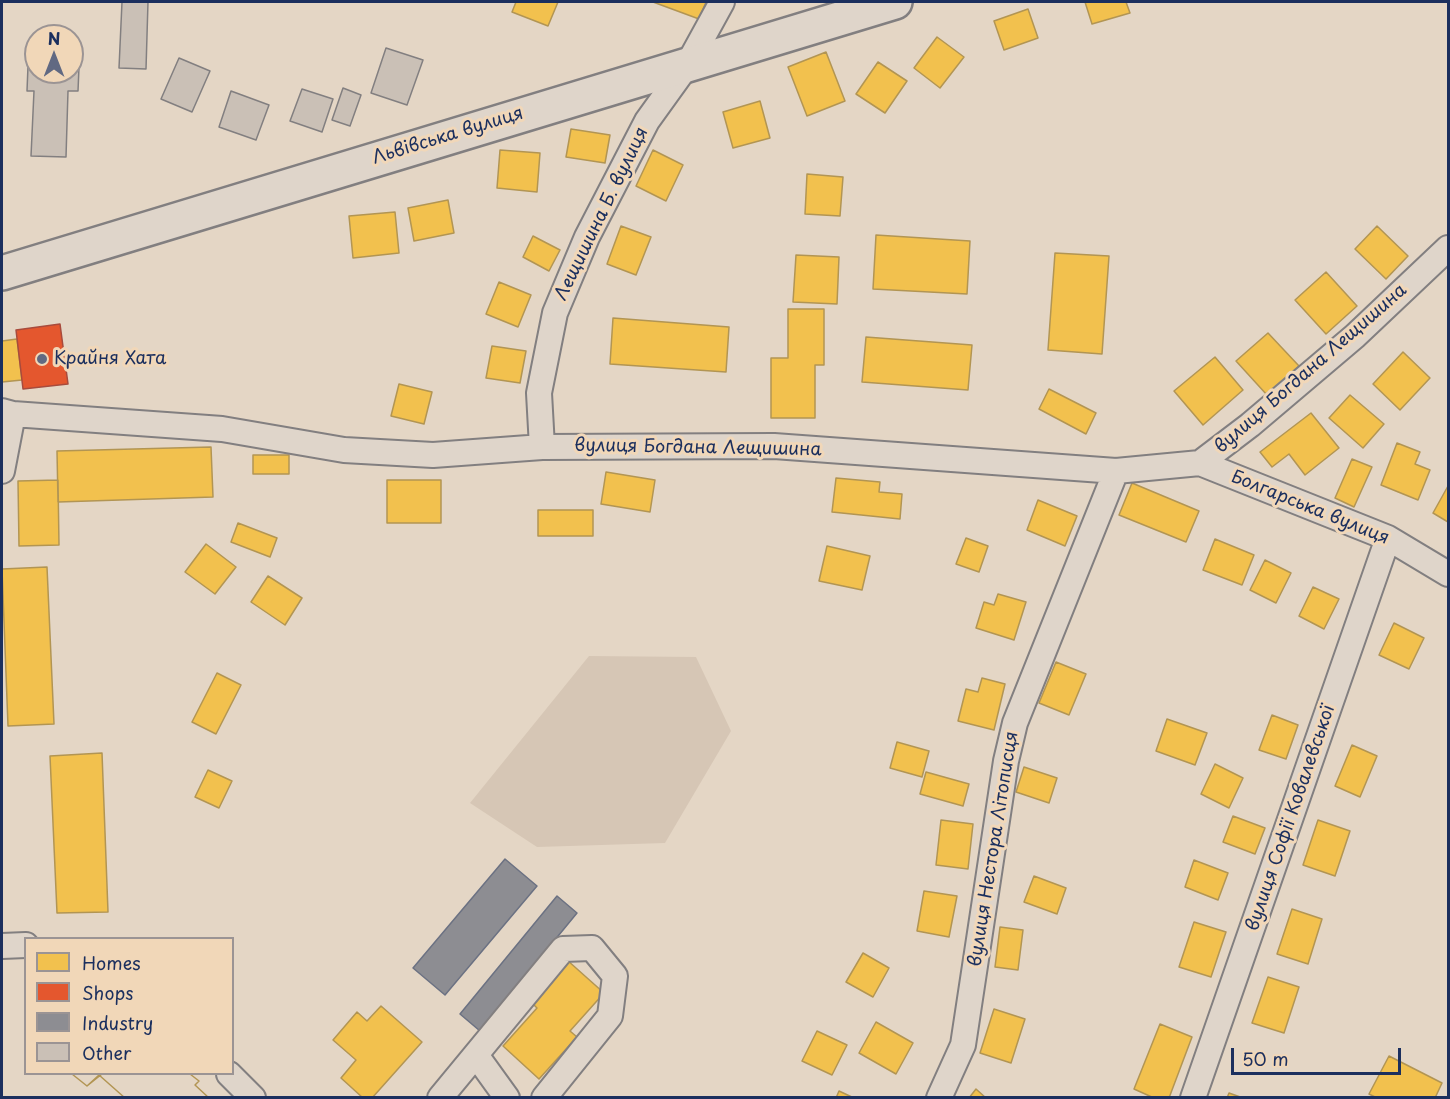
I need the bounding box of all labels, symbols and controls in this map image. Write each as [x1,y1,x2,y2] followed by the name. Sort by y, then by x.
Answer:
[24,24,84,84] north arrow
[48,26,60,50] text: N
[370,103,526,169] street label: Львівська вулиця
[551,124,653,304] street label: Лещишина Б. вулиця
[1211,280,1411,458] street label: вулиця Богдана Лещишина
[54,348,166,370] place label: Крайня Хата
[35,352,49,366] marker: Крайня Хата
[574,435,822,461] street label: вулиця Богдана Лещишина
[1228,466,1392,550] street label: Болгарська вулиця
[1242,702,1340,934] street label: вулиця Софії Ковалевської
[965,730,1023,968] street label: вулиця Нестора Літописця
[24,937,234,1075] legend
[82,949,140,976] text: Homes
[82,979,133,1006] text: Shops
[82,1009,153,1036] text: Industry
[1234,1036,1404,1074] scale bar
[82,1039,131,1066] text: Other
[1242,1045,1289,1072] text: 50 m

